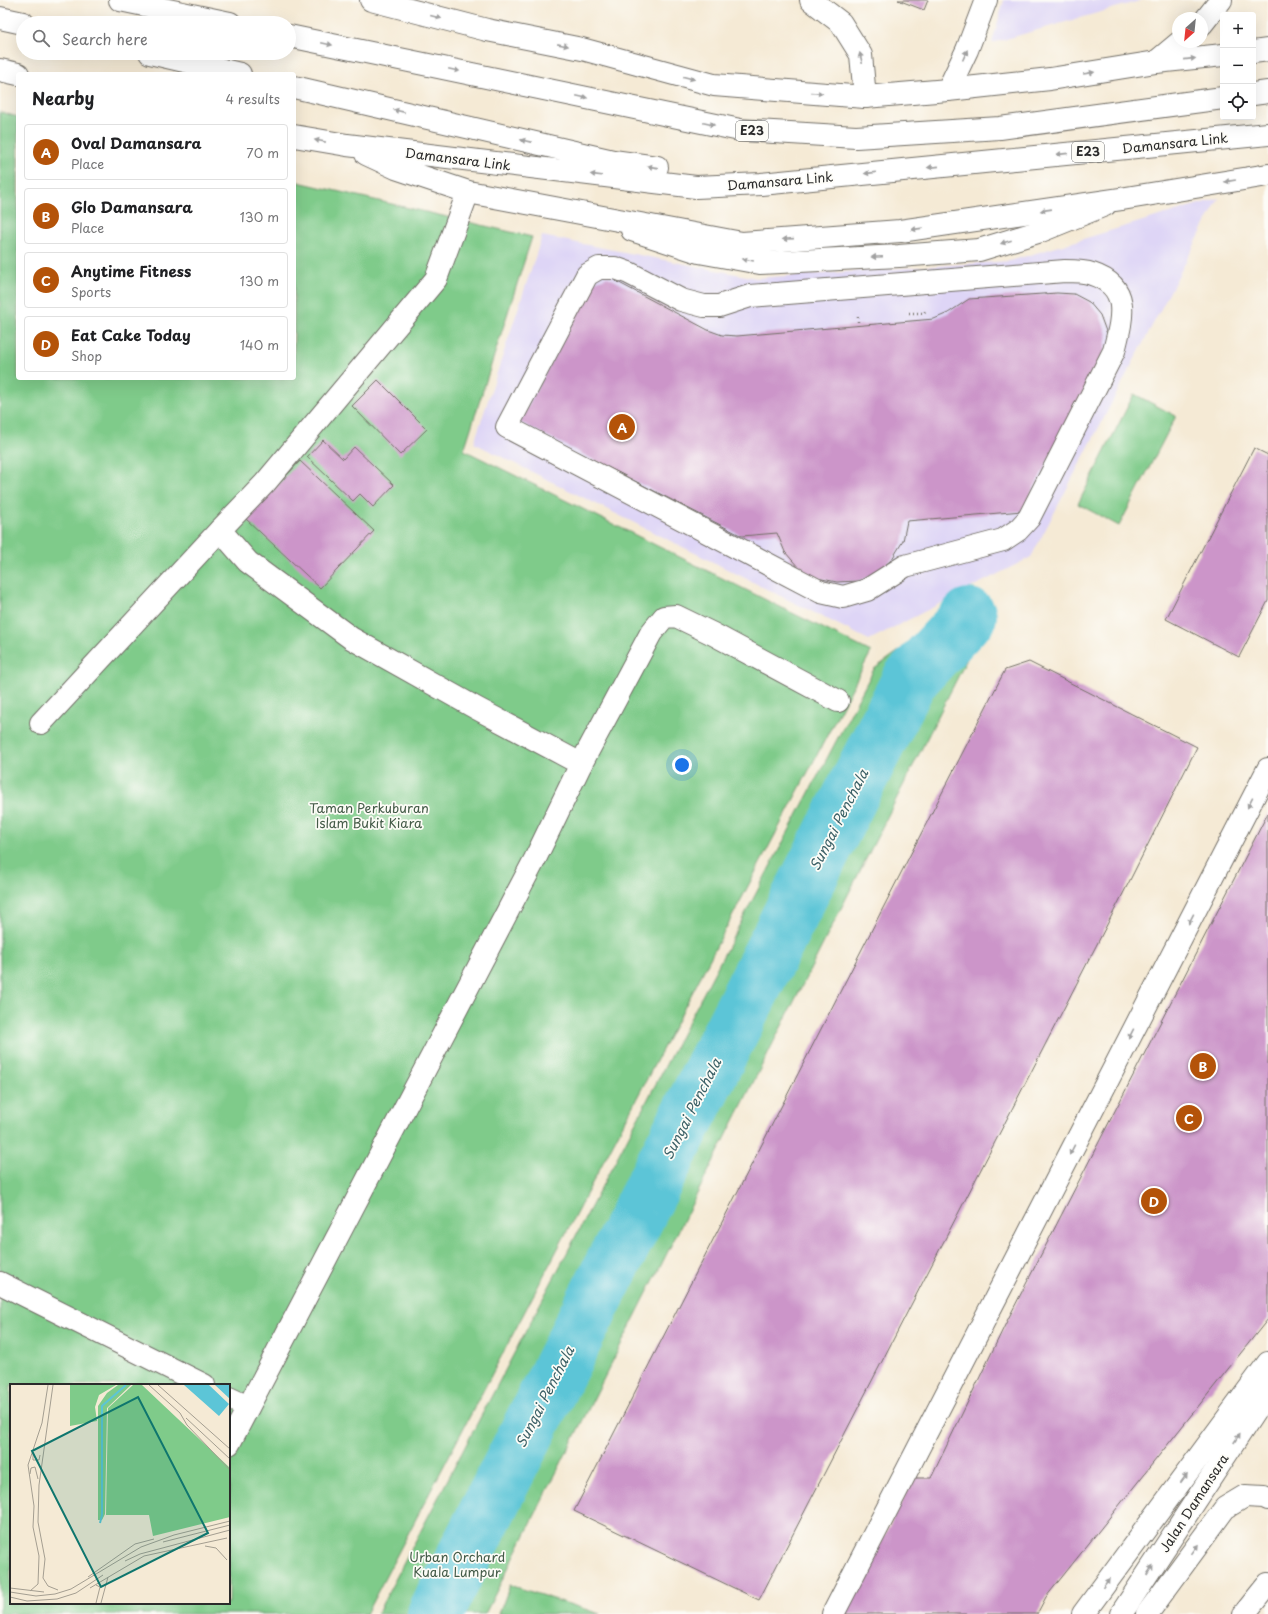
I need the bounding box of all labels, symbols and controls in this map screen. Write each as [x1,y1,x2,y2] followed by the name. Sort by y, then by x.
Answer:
[1172,12,1208,48] north arrow
[1220,12,1256,120] map controls
[1220,12,1256,48] button: +
[430,14,442,20] one-way arrow
[16,16,296,60] search box
[30,27,52,49] icon: search
[62,27,148,50] text: Search here
[321,41,333,47] one-way arrow
[557,43,569,49] one-way arrow
[1220,48,1256,84] button: −
[962,49,968,61] one-way arrow
[857,52,863,64] one-way arrow
[1184,55,1196,62] one-way arrow
[448,68,461,74] one-way arrow
[1083,70,1095,76] one-way arrow
[682,76,695,82] one-way arrow
[1220,84,1256,120] button: locate
[32,85,94,111] text: Nearby
[226,89,280,108] text: 4 results
[811,90,823,97] one-way arrow
[575,95,588,101] one-way arrow
[393,108,405,114] one-way arrow
[703,121,715,127] one-way arrow
[736,121,768,141] road number: E23
[1121,127,1229,158] street label: Damansara Link
[71,131,202,154] text: Oval Damansara
[520,137,532,143] one-way arrow
[314,138,326,144] one-way arrow
[1072,142,1104,162] road number: E23
[41,143,51,162] text: A
[246,143,279,162] text: 70 m
[404,143,512,174] street label: Damansara Link
[1056,151,1068,157] one-way arrow
[71,154,104,173] text: Place
[647,164,659,170] one-way arrow
[927,164,939,170] one-way arrow
[726,166,834,195] street label: Damansara Link
[864,170,876,176] one-way arrow
[590,172,602,178] one-way arrow
[1223,178,1236,184] one-way arrow
[71,195,193,218] text: Glo Damansara
[42,207,50,226] text: B
[240,207,279,226] text: 130 m
[1040,207,1052,213] one-way arrow
[71,218,104,237] text: Place
[911,226,923,232] one-way arrow
[782,236,794,243] one-way arrow
[1000,239,1012,245] one-way arrow
[871,254,883,261] one-way arrow
[742,257,754,263] one-way arrow
[71,259,191,282] text: Anytime Fitness
[41,271,51,290] text: C
[240,271,279,290] text: 130 m
[71,282,111,301] text: Sports
[71,323,191,346] text: Eat Cake Today
[41,335,51,354] text: D
[240,335,279,354] text: 140 m
[71,346,102,365] text: Shop
[609,412,635,442] pin: A
[672,755,692,775] your location
[804,764,874,874] water label: Sungai Penchala
[1247,797,1253,809] one-way arrow
[309,798,429,832] park label: Taman Perkuburan Islam Bukit Kiara
[1187,913,1194,925] one-way arrow
[1128,1029,1134,1040] one-way arrow
[1190,1051,1216,1081] pin: B
[657,1053,727,1163] water label: Sungai Penchala
[1176,1103,1202,1133] pin: C
[1068,1144,1075,1156] one-way arrow
[1141,1186,1167,1216] pin: D
[510,1341,580,1451] water label: Sungai Penchala
[10,1384,230,1604] inset map
[1233,1433,1241,1443] one-way arrow
[1155,1449,1233,1556] street label: Jalan Damansara
[1179,1473,1187,1483] one-way arrow
[1191,1543,1199,1554] one-way arrow
[409,1547,505,1581] park label: Urban Orchard Kuala Lumpur
[1146,1565,1154,1575] one-way arrow
[1102,1577,1111,1588] one-way arrow

